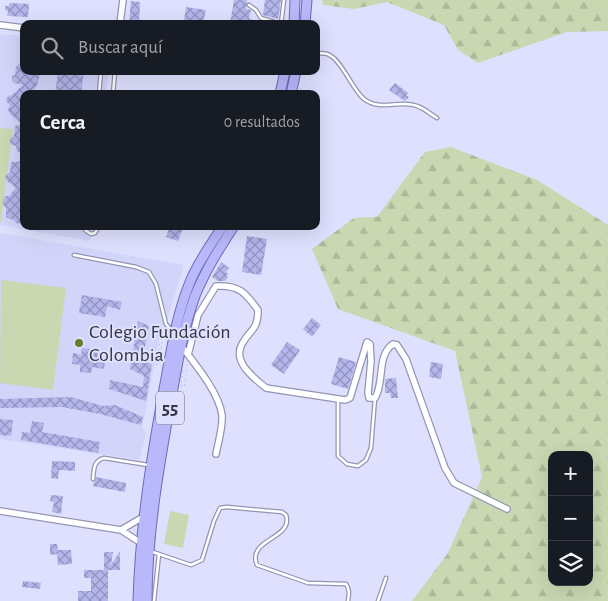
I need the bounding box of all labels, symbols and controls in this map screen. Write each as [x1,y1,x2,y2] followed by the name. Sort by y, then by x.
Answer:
[20,20,320,75] search box
[38,34,66,62] icon: search
[78,38,163,57] text: Buscar aquí
[40,112,86,133] text: Cerca
[224,114,300,130] text: 0 resultados
[89,322,231,365] place label: Colegio Fundación Colombia
[73,337,85,349] marker: Colegio Fundación Colombia
[156,392,184,424] road number: 55
[548,451,593,586] map controls
[548,451,593,496] button: +
[548,496,593,541] button: −
[548,541,593,586] button: layers

